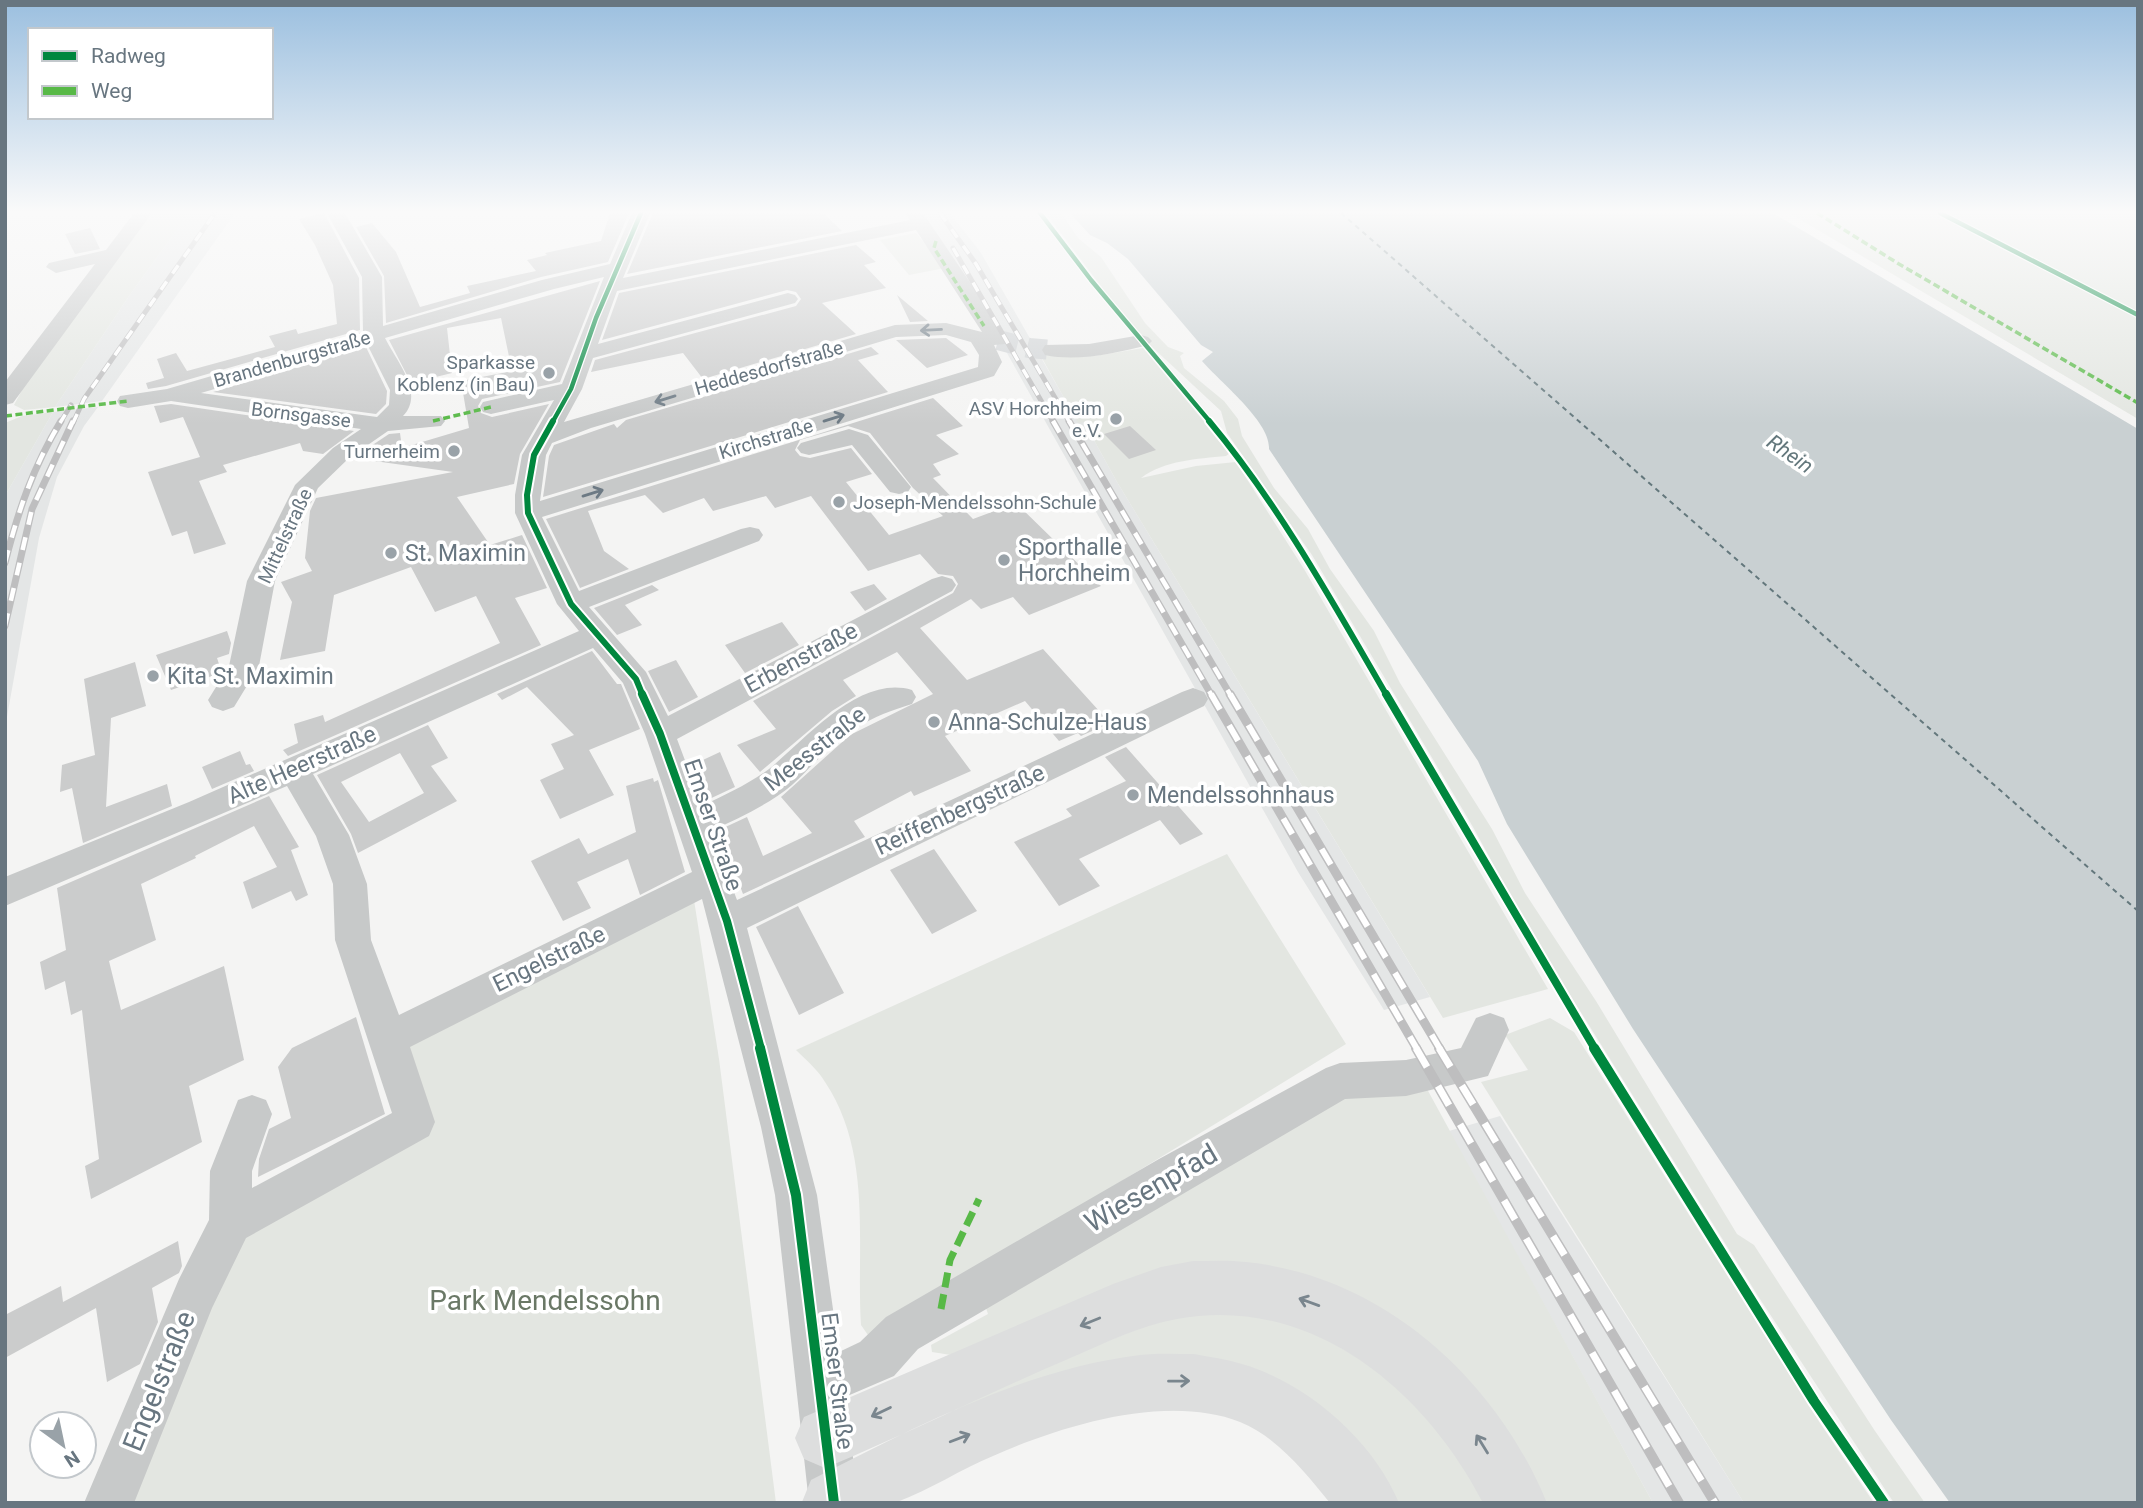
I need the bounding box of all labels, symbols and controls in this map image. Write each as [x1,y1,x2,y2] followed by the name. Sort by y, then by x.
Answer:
[28,28,273,119] legend
[91,44,166,68] text: Radweg
[91,79,132,103] text: Weg
[920,323,943,336] one-way arrow
[211,326,373,392] street label: Brandenburgstraße
[692,336,846,400] street label: Heddesdorfstraße
[397,351,535,396] place label: Sparkasse Koblenz (in Bau)
[541,365,557,381] marker: Sparkasse Koblenz (in Bau)
[654,393,676,406] one-way arrow
[250,397,352,433] street label: Bornsgasse
[969,397,1102,442] place label: ASV Horchheim e.V.
[823,411,845,424] one-way arrow
[1108,411,1124,427] marker: ASV Horchheim e.V.
[716,414,816,464] street label: Kirchstraße
[1762,430,1818,478] water label: Rhein
[344,440,440,463] place label: Turnerheim
[446,443,462,459] marker: Turnerheim
[253,485,317,587] street label: Mittelstraße
[582,485,604,498] one-way arrow
[853,491,1097,514] place label: Joseph-Mendelssohn-Schule
[831,494,847,510] marker: Joseph-Mendelssohn-Schule
[1018,534,1130,587] place label: Sporthalle Horchheim
[405,540,526,567] place label: St. Maximin
[383,545,399,561] marker: St. Maximin
[996,552,1012,568] marker: Sporthalle Horchheim
[740,617,862,699] street label: Erbenstraße
[167,663,334,690] place label: Kita St. Maximin
[145,668,161,684] marker: Kita St. Maximin
[759,701,871,797] street label: Meesstraße
[948,709,1147,736] place label: Anna-Schulze-Haus
[926,714,942,730] marker: Anna-Schulze-Haus
[224,720,380,810] street label: Alte Heerstraße
[678,755,748,895] street label: Emser Straße
[871,759,1049,861] street label: Reiffenbergstraße
[1147,782,1335,809] place label: Mendelssohnhaus
[1125,787,1141,803] marker: Mendelssohnhaus
[488,920,610,998] street label: Engelstraße
[1079,1137,1223,1239] street label: Wiesenpfad
[429,1284,661,1317] park label: Park Mendelssohn
[1299,1295,1321,1308] one-way arrow
[116,1306,202,1456] street label: Engelstraße
[815,1311,859,1451] street label: Emser Straße
[1079,1316,1101,1329] one-way arrow
[1167,1375,1190,1388] one-way arrow
[871,1406,892,1419] one-way arrow
[28,1410,98,1480] north arrow
[948,1431,970,1443] one-way arrow
[1474,1434,1488,1454] one-way arrow
[60,1446,84,1472] text: N

